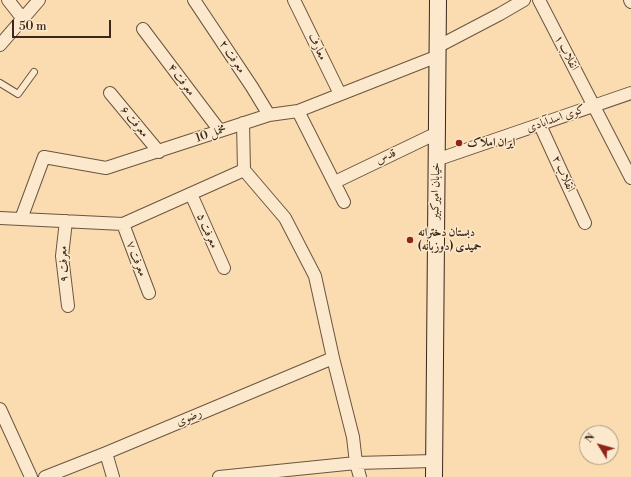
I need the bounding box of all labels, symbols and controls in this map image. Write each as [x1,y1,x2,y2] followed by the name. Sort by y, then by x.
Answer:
[14,12,113,38] scale bar
[19,19,47,34] text: 50 m
[304,31,330,63] street label: معارف
[551,33,581,73] street label: انقلاب ۱
[216,38,248,76] street label: معرفت ۲
[164,61,198,99] street label: معرفت ۴
[525,102,587,136] street label: کوی اسدآبادی
[117,103,151,141] street label: معرفت ۶
[194,122,228,146] street label: مخمل 10
[467,136,515,150] place label: ایران املاک
[454,138,464,148] marker: ایران املاک
[373,146,399,168] street label: قدس
[548,154,578,194] street label: انقلاب ۲
[428,162,444,220] street label: خیابان امیرکبیر
[193,211,221,251] street label: معرفت ۵
[418,226,482,254] place label: دبستان دخترانه حمیدی (دوزبانه)
[405,235,415,245] marker: دبستان دخترانه حمیدی (دوزبانه)
[123,239,149,279] street label: معرفت ۷
[56,245,72,283] street label: معرفت ۹
[174,406,204,430] street label: رضوی
[579,425,619,465] north arrow
[582,431,598,446] text: N

